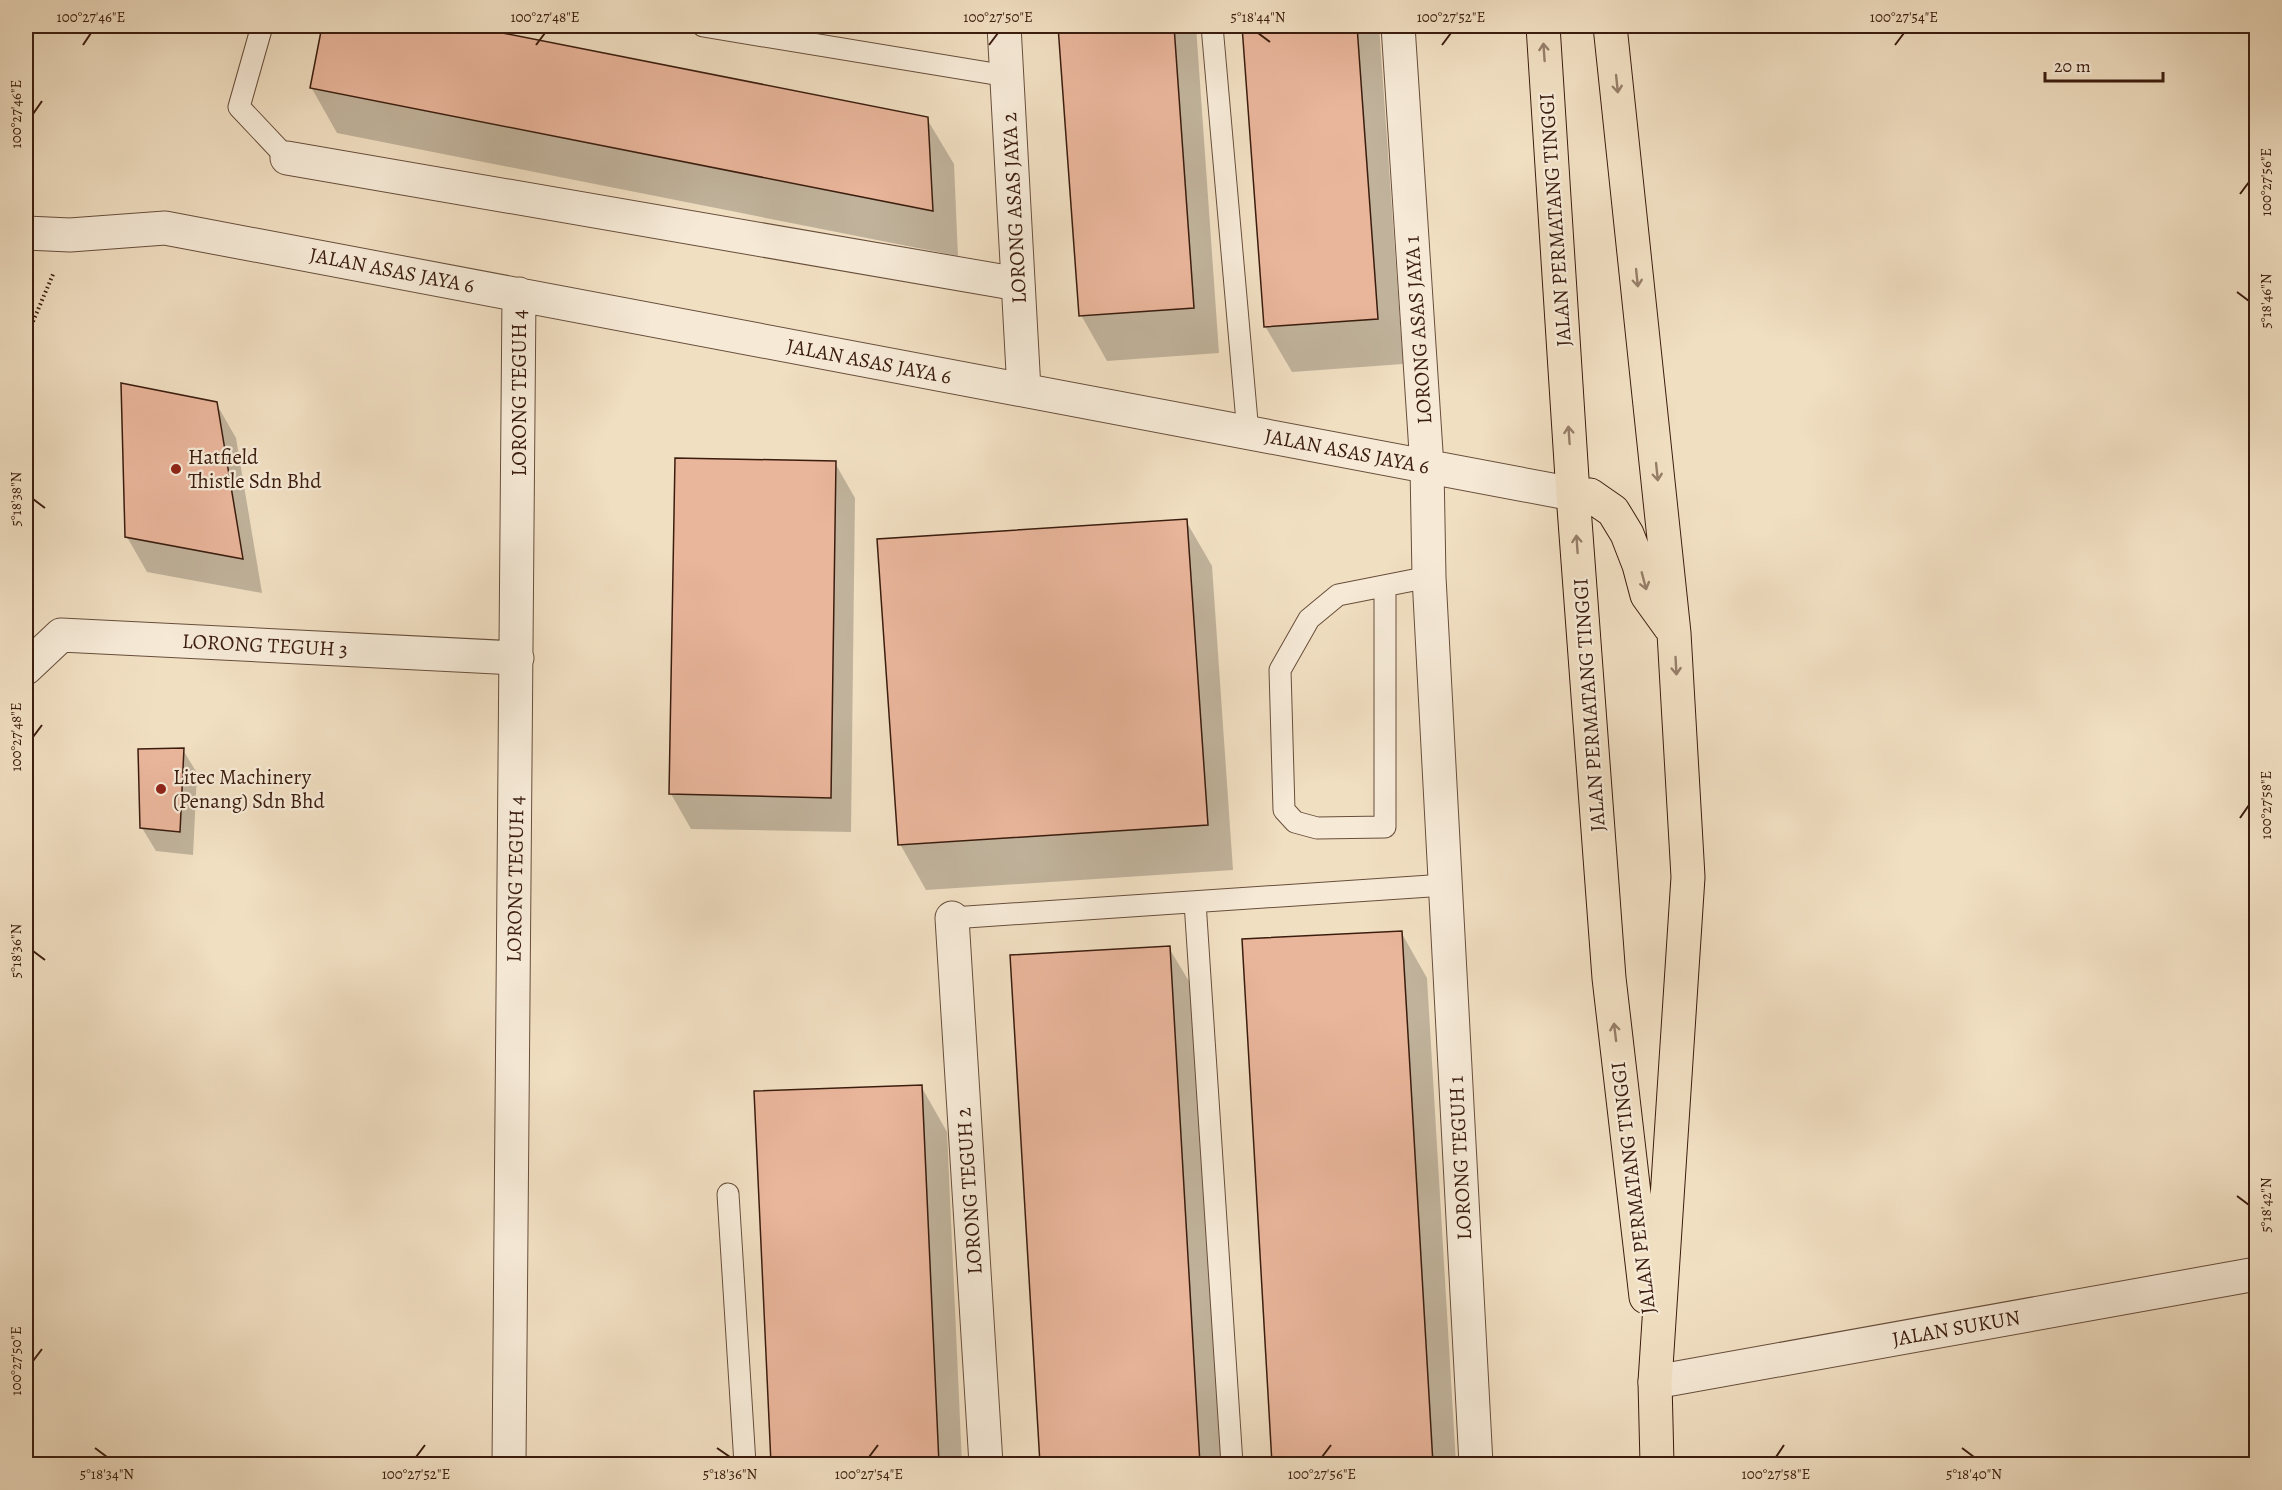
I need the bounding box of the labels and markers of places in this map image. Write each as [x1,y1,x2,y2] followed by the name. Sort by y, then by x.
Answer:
[188,443,322,495] place label: Hatfield Thistle Sdn Bhd
[169,462,183,476] marker: Hatfield Thistle Sdn Bhd
[173,763,325,815] place label: Litec Machinery (Penang) Sdn Bhd
[154,782,168,796] marker: Litec Machinery (Penang) Sdn Bhd

